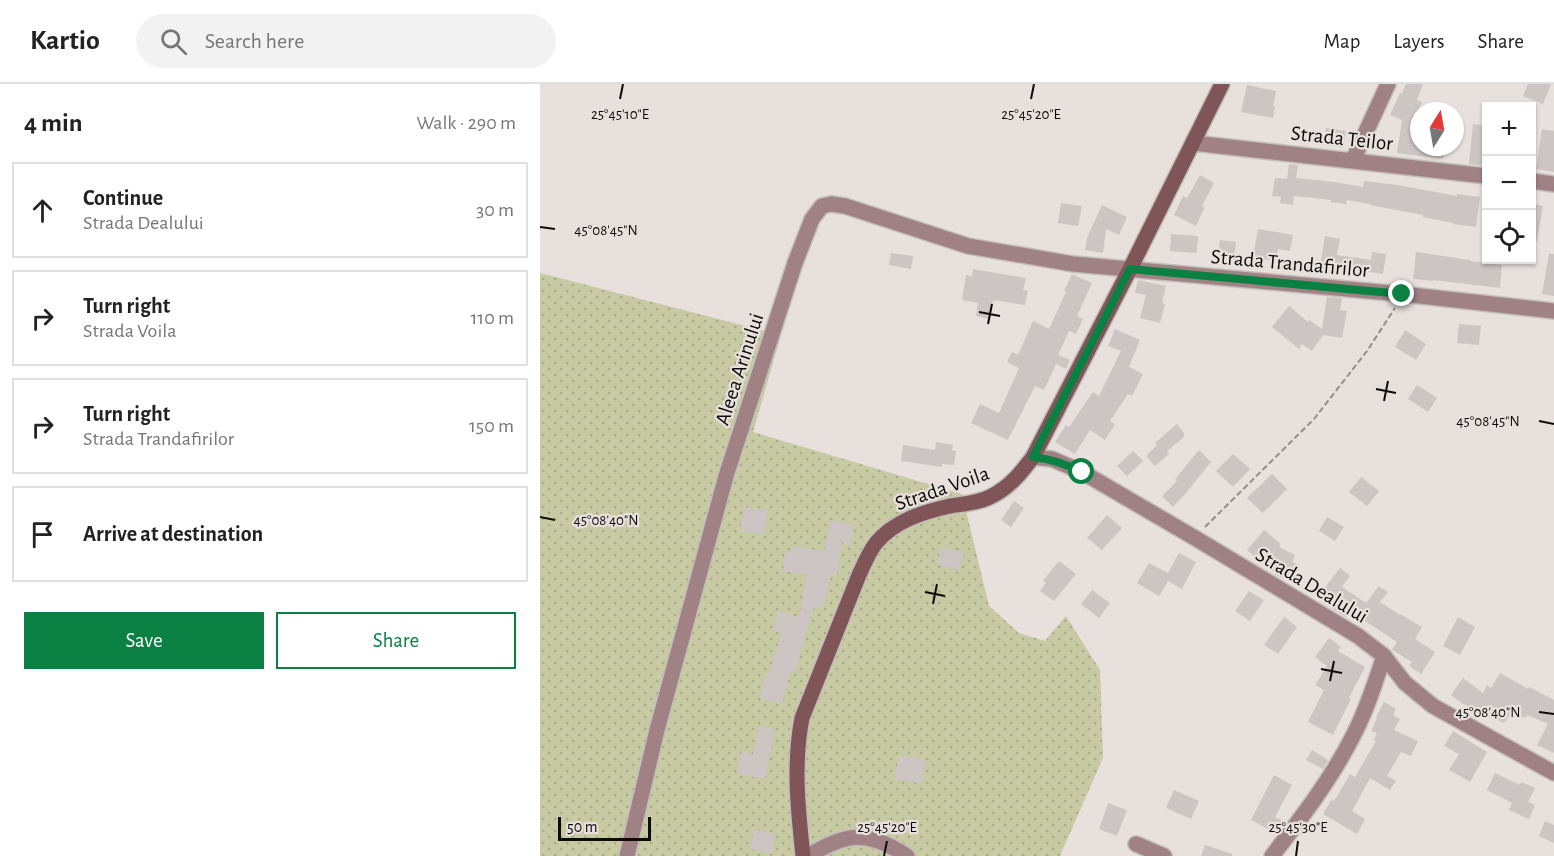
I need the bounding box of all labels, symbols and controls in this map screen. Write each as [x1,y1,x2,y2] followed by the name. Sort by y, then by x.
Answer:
[136,14,556,68] search box
[157,25,190,58] icon: search
[30,27,100,55] text: Kartio
[205,30,304,52] text: Search here
[1324,31,1360,52] text: Map
[1393,31,1444,52] text: Layers
[1477,31,1524,52] text: Share
[1410,102,1464,156] north arrow
[1482,102,1536,264] map controls
[1482,102,1536,156] button: +
[591,107,649,122] text: 25°45'10"E
[1001,107,1061,122] text: 25°45'20"E
[24,110,83,136] text: 4 min
[416,113,516,133] text: Walk · 290 m
[1290,123,1394,154] street label: Strada Teilor
[1482,156,1536,210] button: −
[83,187,163,209] text: Continue
[26,194,59,227] icon: ahead
[476,200,514,220] text: 30 m
[1482,210,1536,264] button: locate
[83,213,204,233] text: Strada Dealului
[574,223,638,238] text: 45°08'45"N
[1210,246,1370,281] street label: Strada Trandafirilor
[1388,280,1414,306] route end
[83,295,170,317] text: Turn right
[26,302,59,335] icon: right
[470,308,514,328] text: 110 m
[712,311,767,428] street label: Aleea Arinului
[83,321,176,341] text: Strada Voila
[83,403,170,425] text: Turn right
[26,410,59,443] icon: right
[1456,414,1520,429] text: 45°08'45"N
[469,416,514,436] text: 150 m
[83,429,234,449] text: Strada Trandafirilor
[1068,458,1094,484] route start
[892,462,992,514] street label: Strada Voila
[574,513,638,528] text: 45°08'40"N
[26,518,59,551] icon: arrive
[83,523,263,545] text: Arrive at destination
[1252,544,1371,627] street label: Strada Dealului
[24,612,264,669] button: Save
[276,612,516,669] button: Share
[1456,705,1520,720] text: 45°08'40"N
[558,814,651,842] scale bar
[567,819,598,835] text: 50 m
[857,820,917,835] text: 25°45'20"E
[1269,820,1328,835] text: 25°45'30"E

